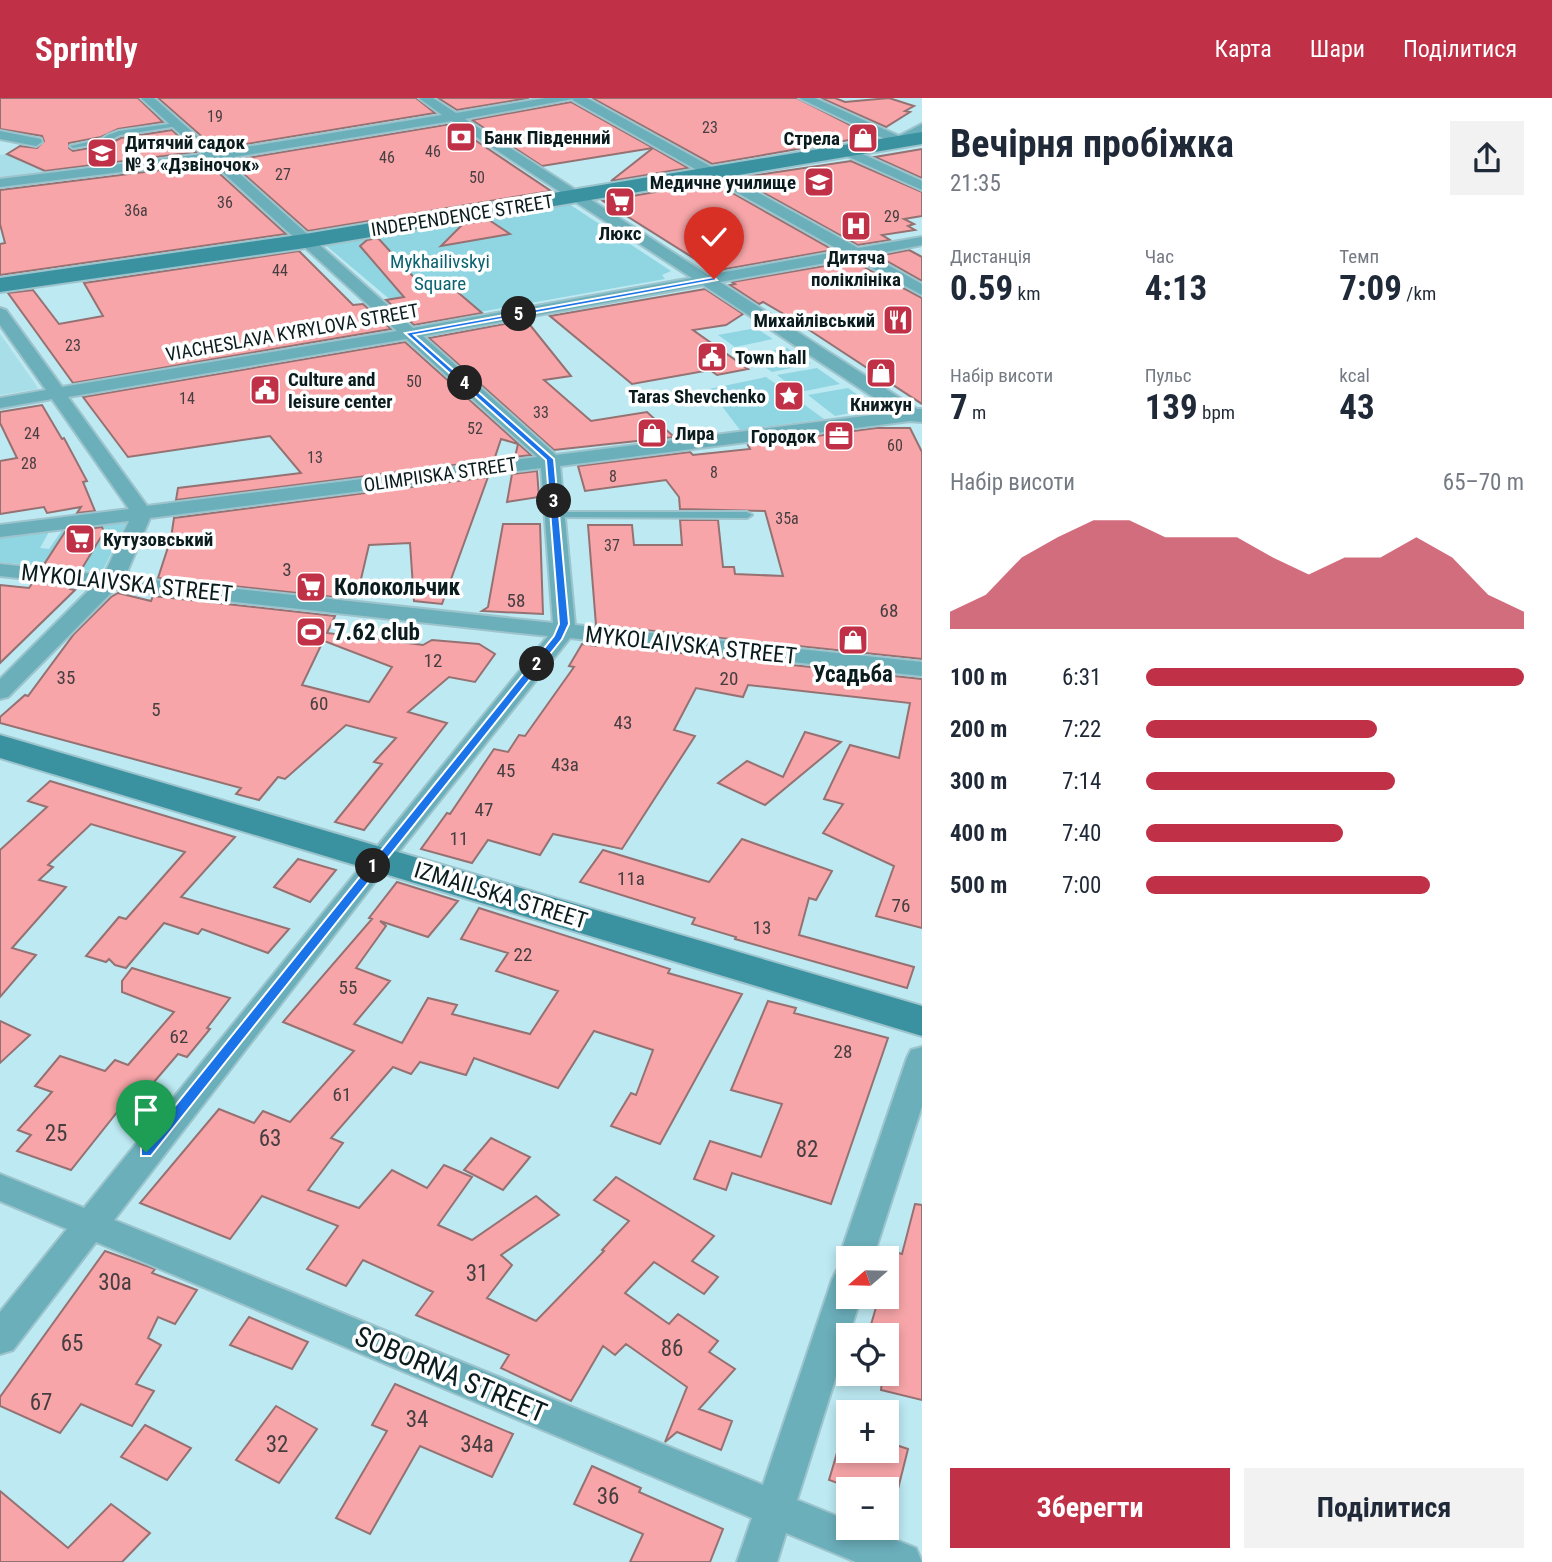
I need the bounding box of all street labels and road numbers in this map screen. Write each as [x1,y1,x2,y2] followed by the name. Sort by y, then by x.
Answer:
[369,190,555,241] street label: INDEPENDENCE STREET
[164,299,421,366] street label: VIACHESLAVA KYRYLOVA STREET
[362,452,518,497] street label: OLIMPIISKA STREET
[20,559,234,608] street label: MYKOLAIVSKA STREET
[584,621,798,670] street label: MYKOLAIVSKA STREET
[411,856,591,935] street label: IZMAILSKA STREET
[350,1319,552,1430] street label: SOBORNA STREET

